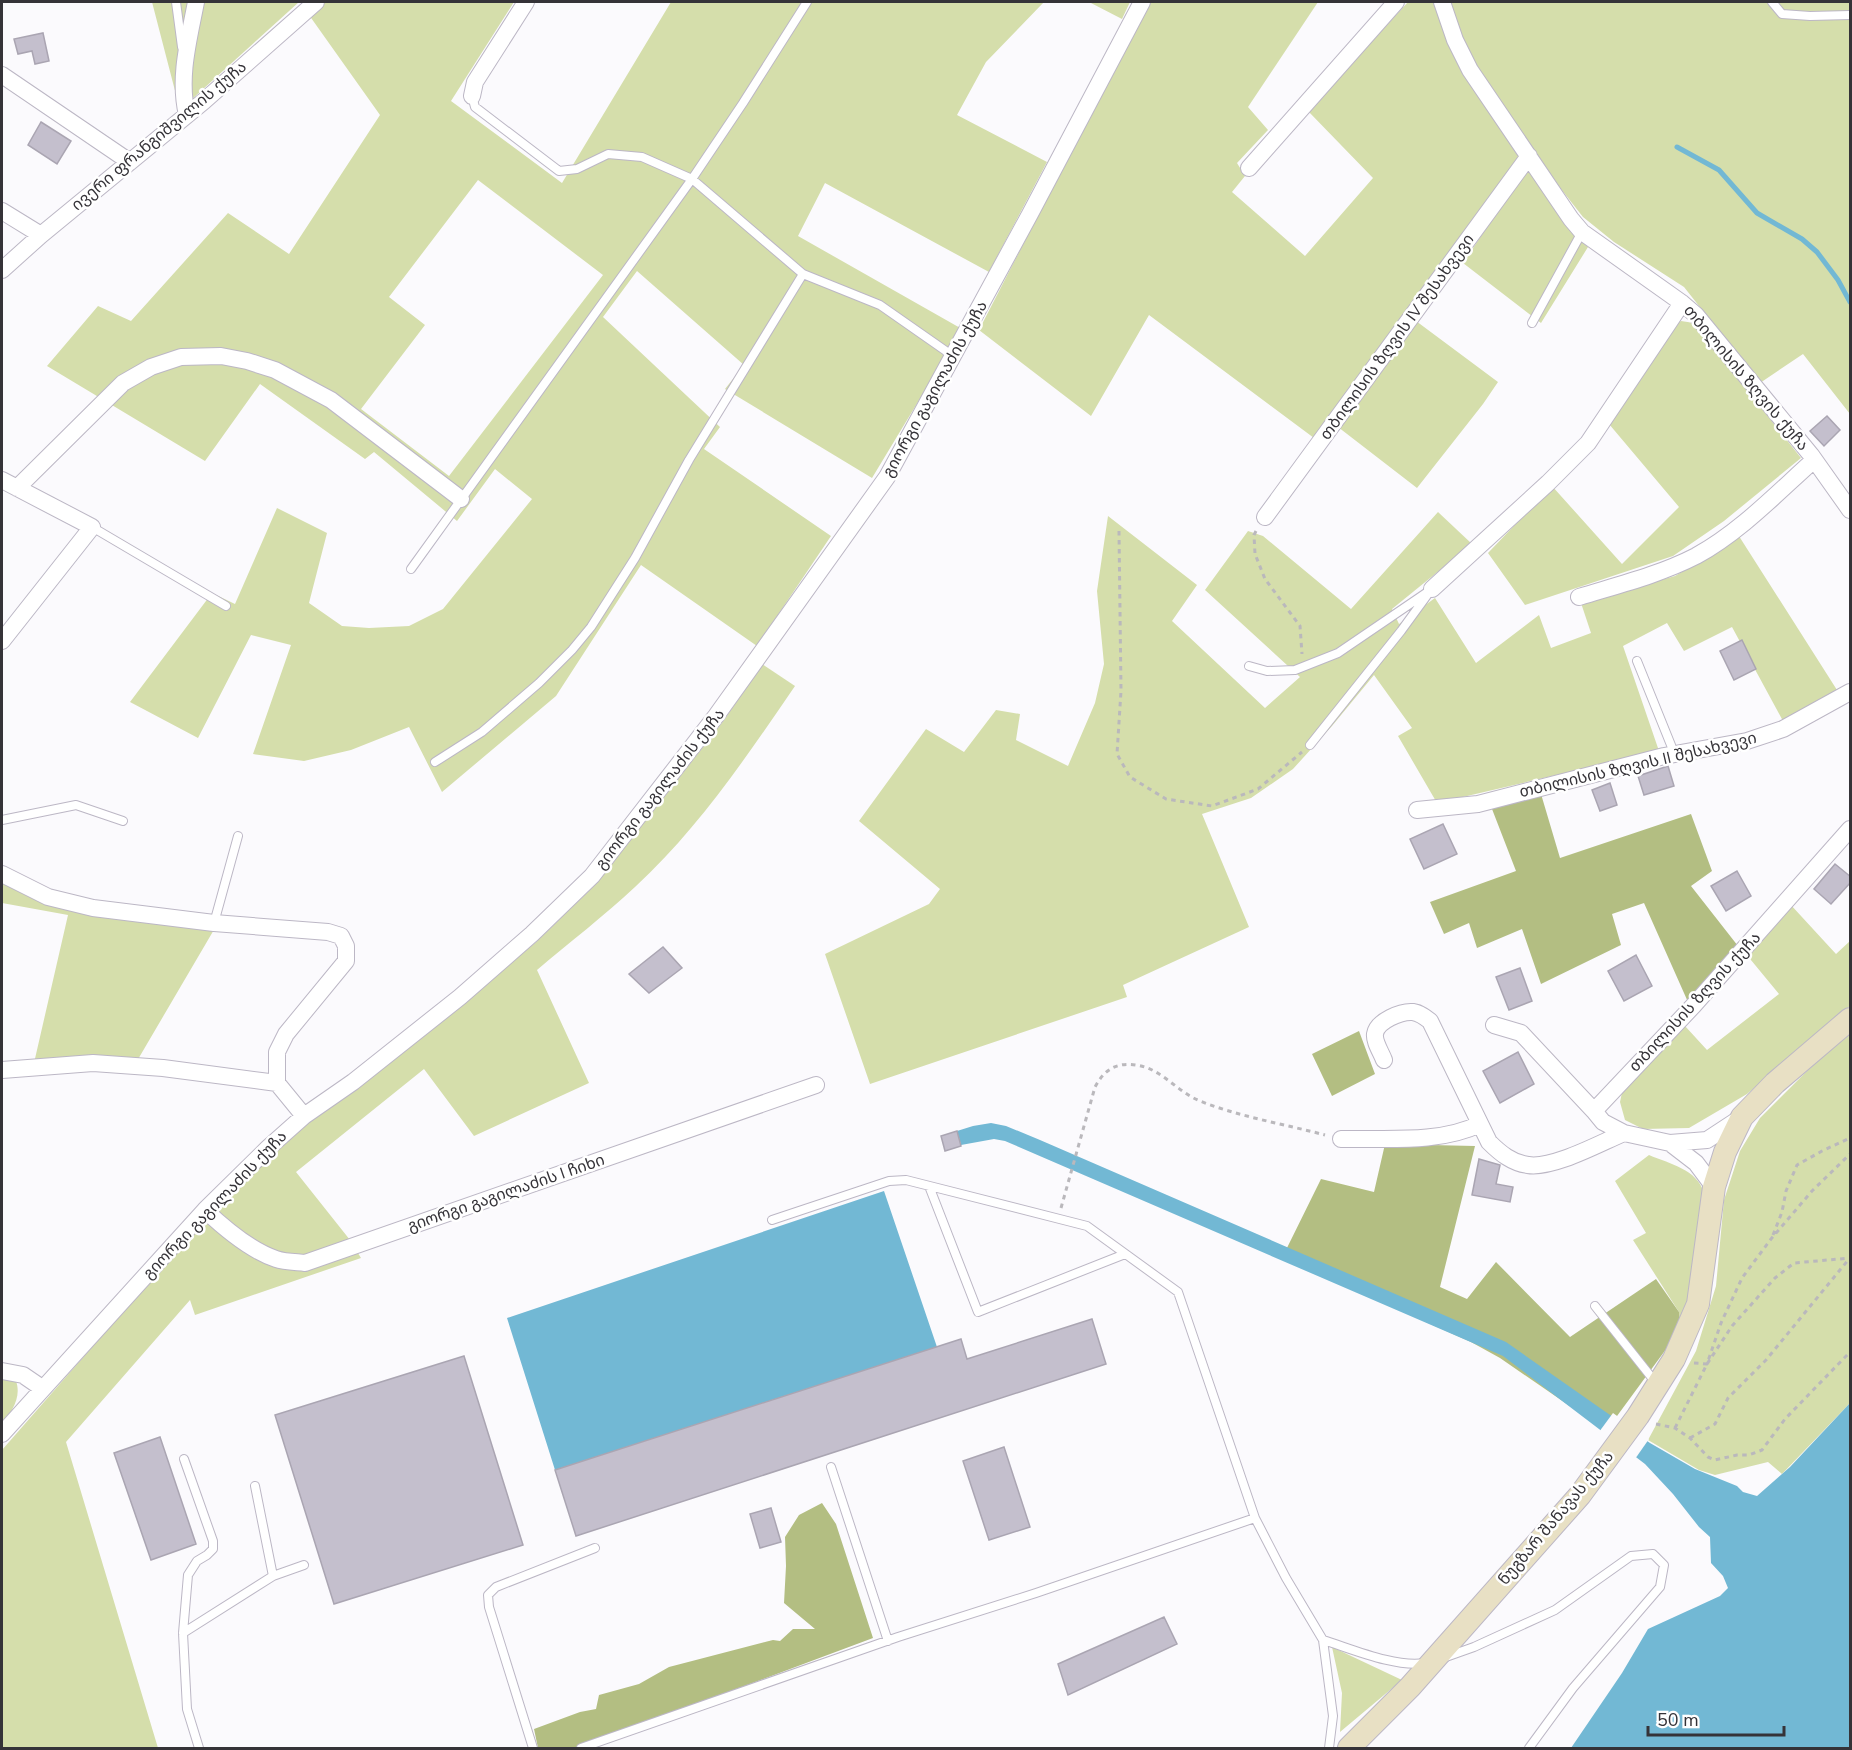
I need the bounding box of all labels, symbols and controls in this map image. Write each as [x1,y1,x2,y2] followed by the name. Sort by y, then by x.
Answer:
[67,56,251,216] street label: ივერი ფრანგიშვილის ქუჩა
[1315,229,1479,445] street label: თბილისის ზღვის IV შესახვევი
[877,297,993,481] street label: გიორგი გაგილაძის ქუჩა
[1678,300,1814,456] street label: თბილისის ზღვის ქუჩა
[590,704,730,874] street label: გიორგი გაგილაძის ქუჩა
[1517,727,1759,803] street label: თბილისის ზღვის II შესახვევი
[1624,927,1766,1077] street label: თბილისის ზღვის ქუჩა
[138,1126,292,1284] street label: გიორგი გაგილაძის ქუჩა
[404,1149,608,1237] street label: გიორგი გაგილაძის I ჩიხი
[1493,1446,1619,1590] street label: ნუგზარ შანავას ქუჩა
[1648,1699,1784,1737] scale bar
[1657,1708,1699,1732] text: 50 m

